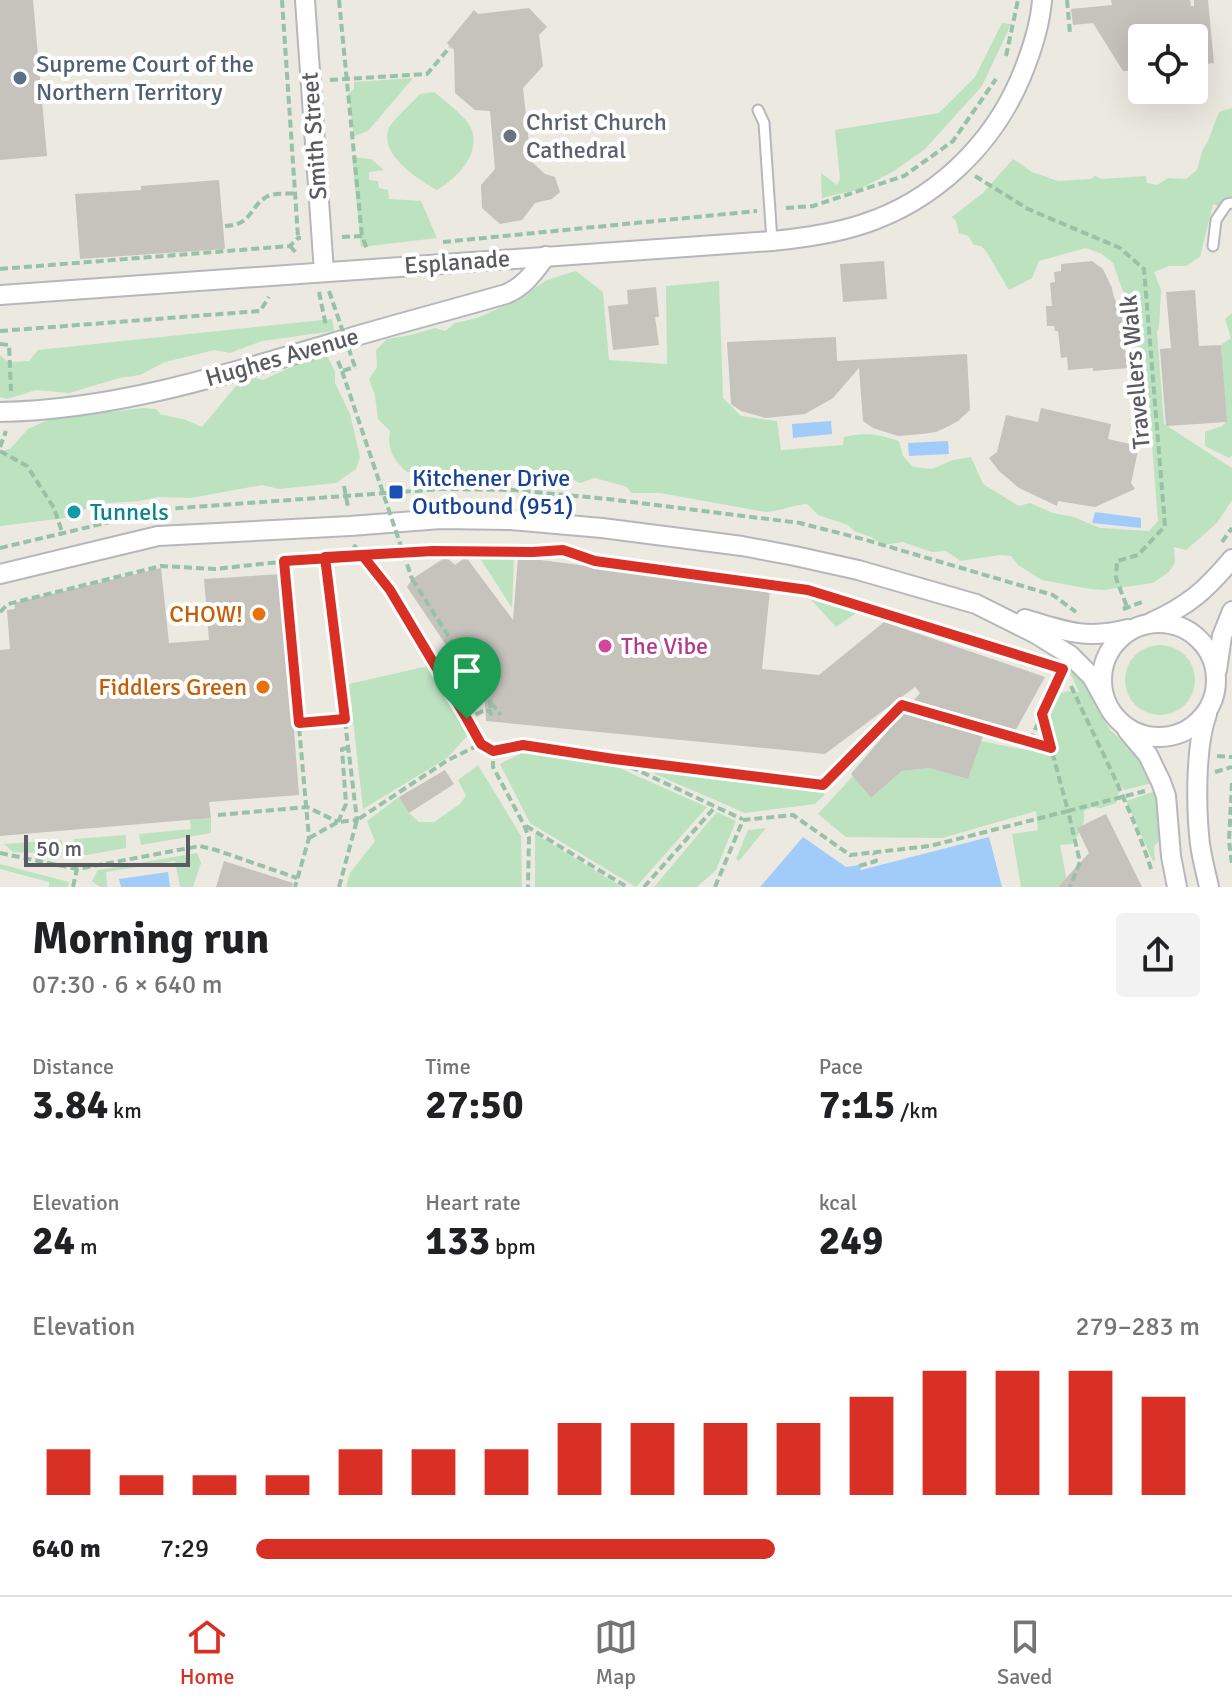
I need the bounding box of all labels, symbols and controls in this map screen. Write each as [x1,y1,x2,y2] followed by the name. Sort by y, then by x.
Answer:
[1128,24,1208,104] map controls
[1128,24,1208,104] button: locate
[36,49,254,107] place label: Supreme Court of the Northern Territory
[11,69,29,87] marker: Supreme Court of the Northern Territory
[295,71,333,201] street label: Smith Street
[526,107,667,165] place label: Christ Church Cathedral
[501,127,519,145] marker: Christ Church Cathedral
[403,243,511,281] street label: Esplanade
[1113,294,1157,450] street label: Travellers Walk
[202,321,362,393] street label: Hughes Avenue
[412,463,573,521] place label: Kitchener Drive Outbound (951)
[387,483,405,501] marker: Kitchener Drive Outbound (951)
[90,497,169,527] place label: Tunnels
[65,503,83,521] marker: Tunnels
[169,599,243,629] place label: CHOW!
[250,605,268,623] marker: CHOW!
[621,631,708,661] place label: The Vibe
[433,637,501,719] pin
[596,637,614,655] marker: The Vibe
[445,649,489,693] icon: arrive
[98,672,247,702] place label: Fiddlers Green
[254,678,272,696] marker: Fiddlers Green
[24,831,190,867] scale bar
[36,835,82,862] text: 50 m
[32,912,269,966] text: Morning run
[1116,913,1200,997] button: share
[32,969,223,1001] text: 07:30 · 6 × 640 m
[32,1053,114,1080] text: Distance
[425,1053,471,1080] text: Time
[819,1053,863,1080] text: Pace
[32,1080,108,1130] text: 3.84
[425,1080,524,1130] text: 27:50
[819,1080,895,1130] text: 7:15
[108,1097,142,1124] text: km
[895,1097,938,1124] text: /km
[32,1189,120,1216] text: Elevation
[425,1189,521,1216] text: Heart rate
[819,1189,857,1216] text: kcal
[32,1216,75,1266] text: 24
[425,1216,490,1266] text: 133
[819,1216,883,1266] text: 249
[75,1233,98,1260] text: m
[490,1233,536,1260] text: bpm
[32,1311,136,1343] text: Elevation
[1076,1311,1200,1343] text: 279–283 m
[32,1533,101,1565] text: 640 m
[160,1533,209,1565] text: 7:29
[180,1615,234,1690] tab: Home
[594,1615,638,1690] tab: Map
[997,1615,1052,1690] tab: Saved

